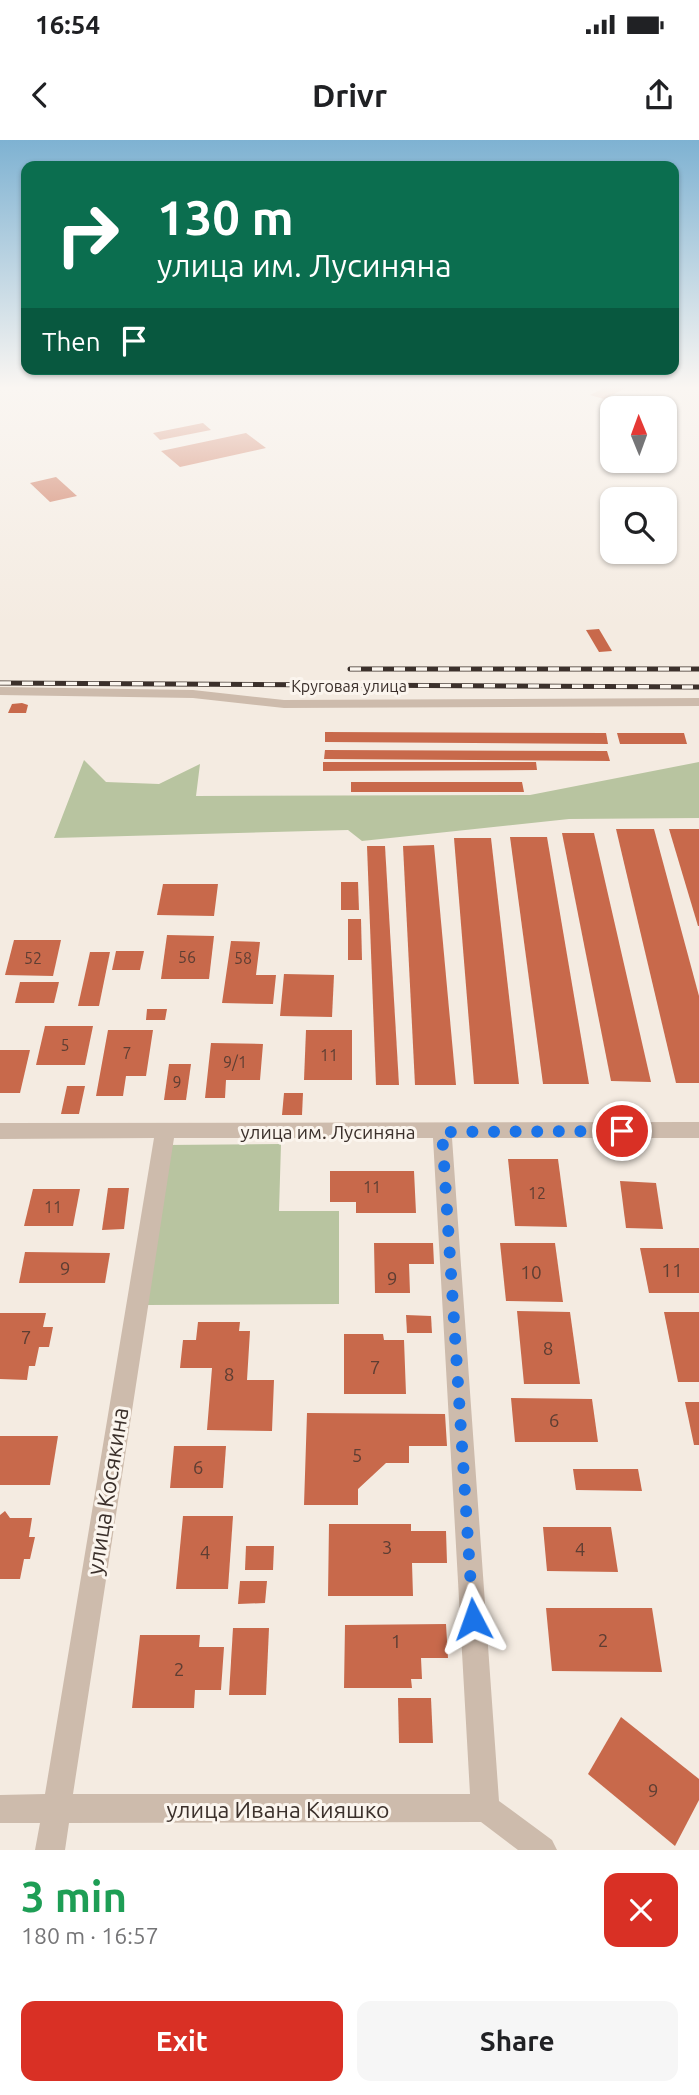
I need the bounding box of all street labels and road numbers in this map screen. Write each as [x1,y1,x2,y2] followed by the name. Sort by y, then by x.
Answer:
[291,677,407,695] street label: Круговая улица
[240,1121,416,1143] street label: улица им. Лусиняна
[81,1405,133,1577] street label: улица Косякина
[166,1797,390,1822] street label: улица Ивана Кияшко

